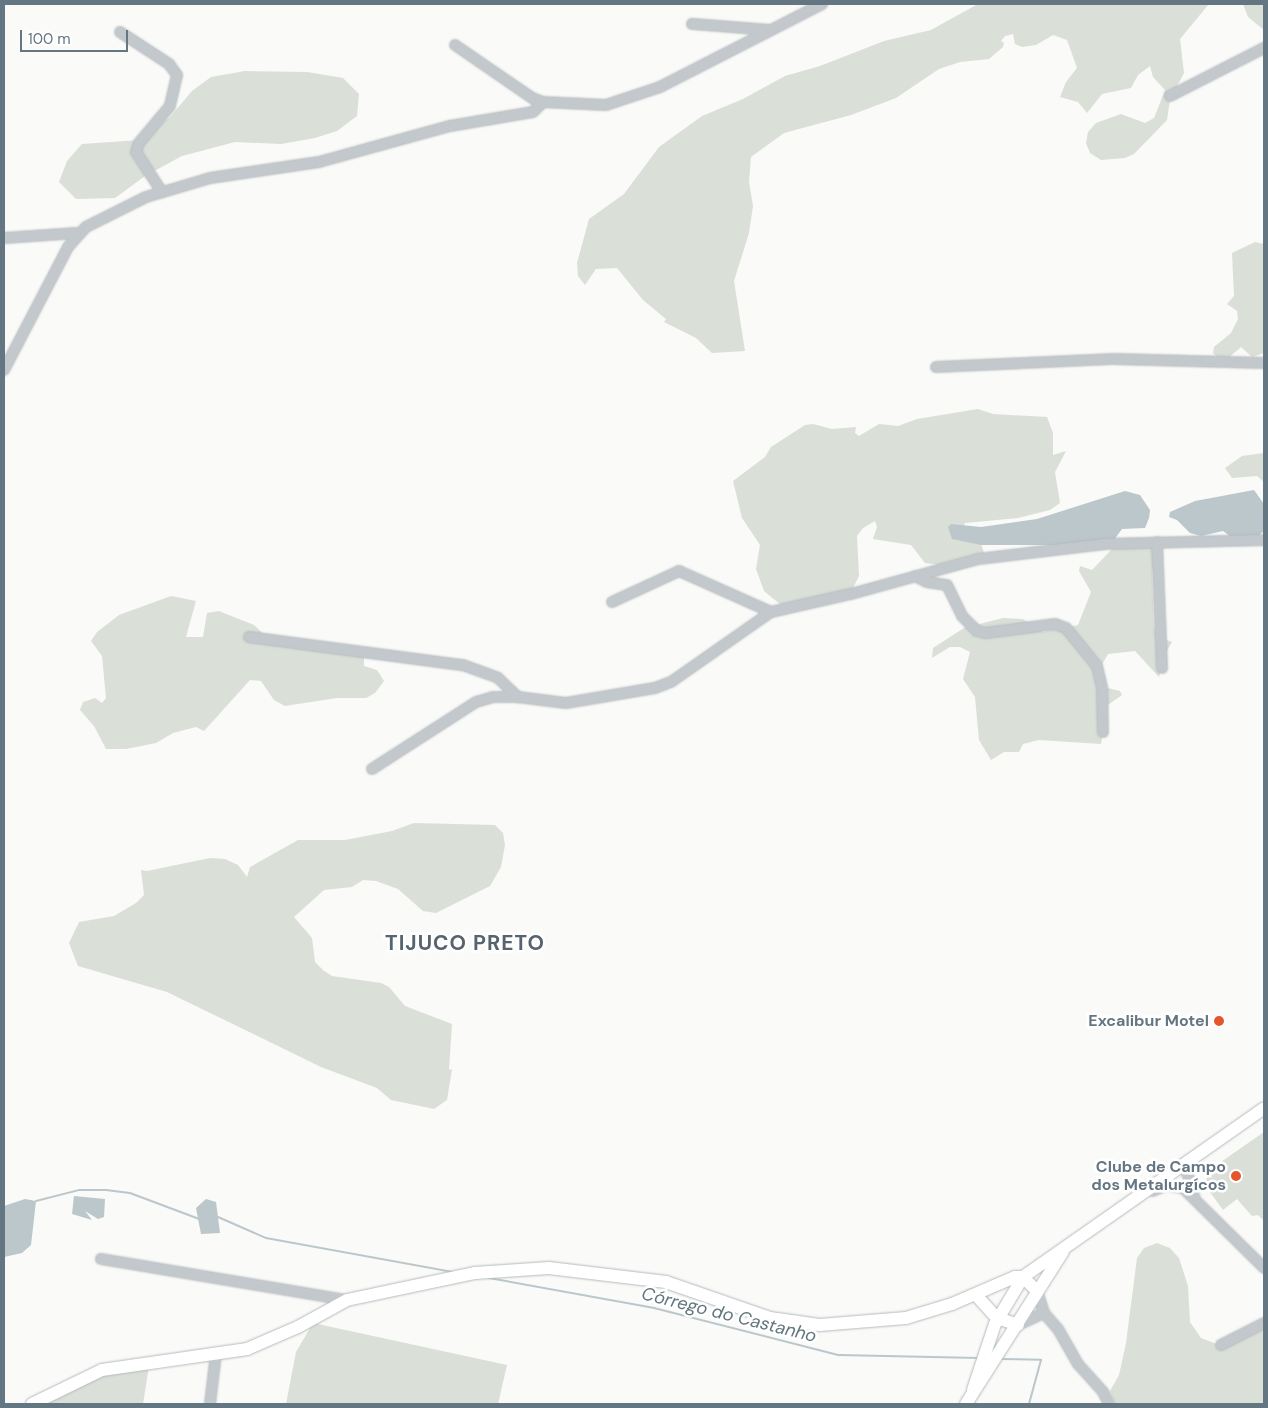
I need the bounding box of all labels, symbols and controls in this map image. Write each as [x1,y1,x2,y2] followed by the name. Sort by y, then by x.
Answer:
[22,20,130,52] scale bar
[28,29,71,49] text: 100 m
[384,930,546,956] district label: TIJUCO PRETO
[1088,1011,1209,1031] place label: Excalibur Motel
[1213,1015,1225,1027] marker: Excalibur Motel
[1091,1157,1226,1195] place label: Clube de Campo dos Metalurgícos
[1230,1170,1242,1182] marker: Clube de Campo dos Metalurgícos
[639,1283,819,1347] water label: Córrego do Castanho

